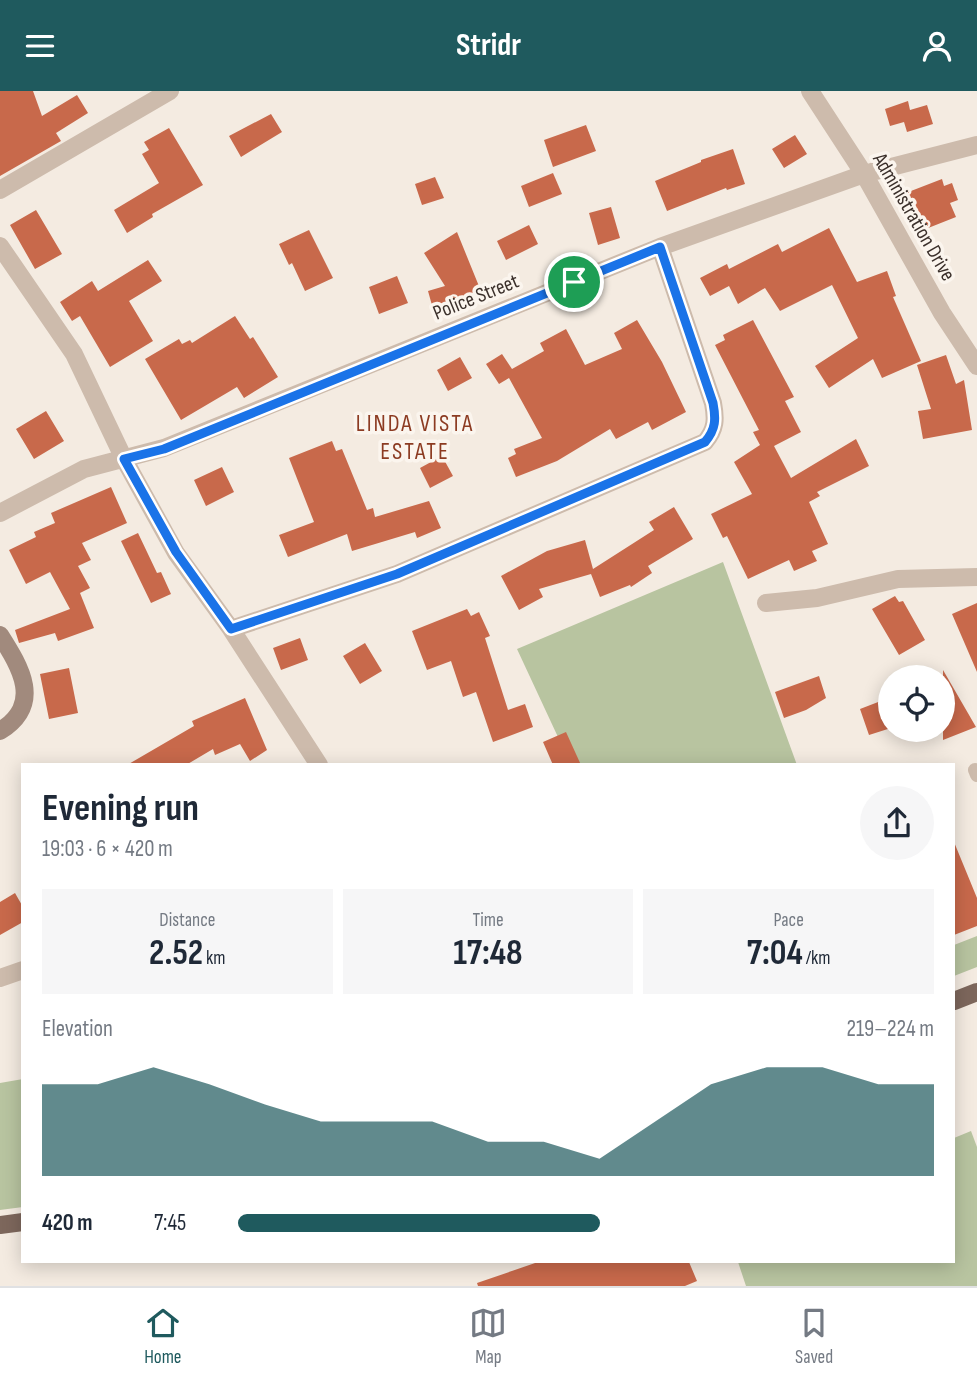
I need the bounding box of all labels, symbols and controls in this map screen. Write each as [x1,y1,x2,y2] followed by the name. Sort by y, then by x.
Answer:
[456,26,521,65] text: Stridr
[21,27,59,65] icon: menu
[918,27,956,65] icon: person
[867,148,961,285] street label: Administration Drive
[544,252,604,312] pin
[555,263,593,301] icon: arrive
[429,269,523,325] street label: Police Street
[356,409,474,466] district label: LINDA VISTA ESTATE
[878,665,955,742] map controls
[878,665,955,742] button: locate
[42,786,199,831] text: Evening run
[860,786,934,860] button: share
[42,835,173,863] text: 19:03 · 6 × 420 m
[159,909,215,932] text: Distance
[472,909,504,932] text: Time
[774,909,804,932] text: Pace
[149,932,203,975] text: 2.52
[453,932,523,975] text: 17:48
[747,932,803,975] text: 7:04
[203,947,226,970] text: km
[803,947,830,970] text: /km
[42,1015,113,1043] text: Elevation
[847,1015,934,1043] text: 219–224 m
[42,1209,93,1237] text: 420 m
[154,1209,186,1237] text: 7:45
[144,1304,182,1369] tab: Home
[469,1304,507,1369] tab: Map
[795,1304,833,1369] tab: Saved

